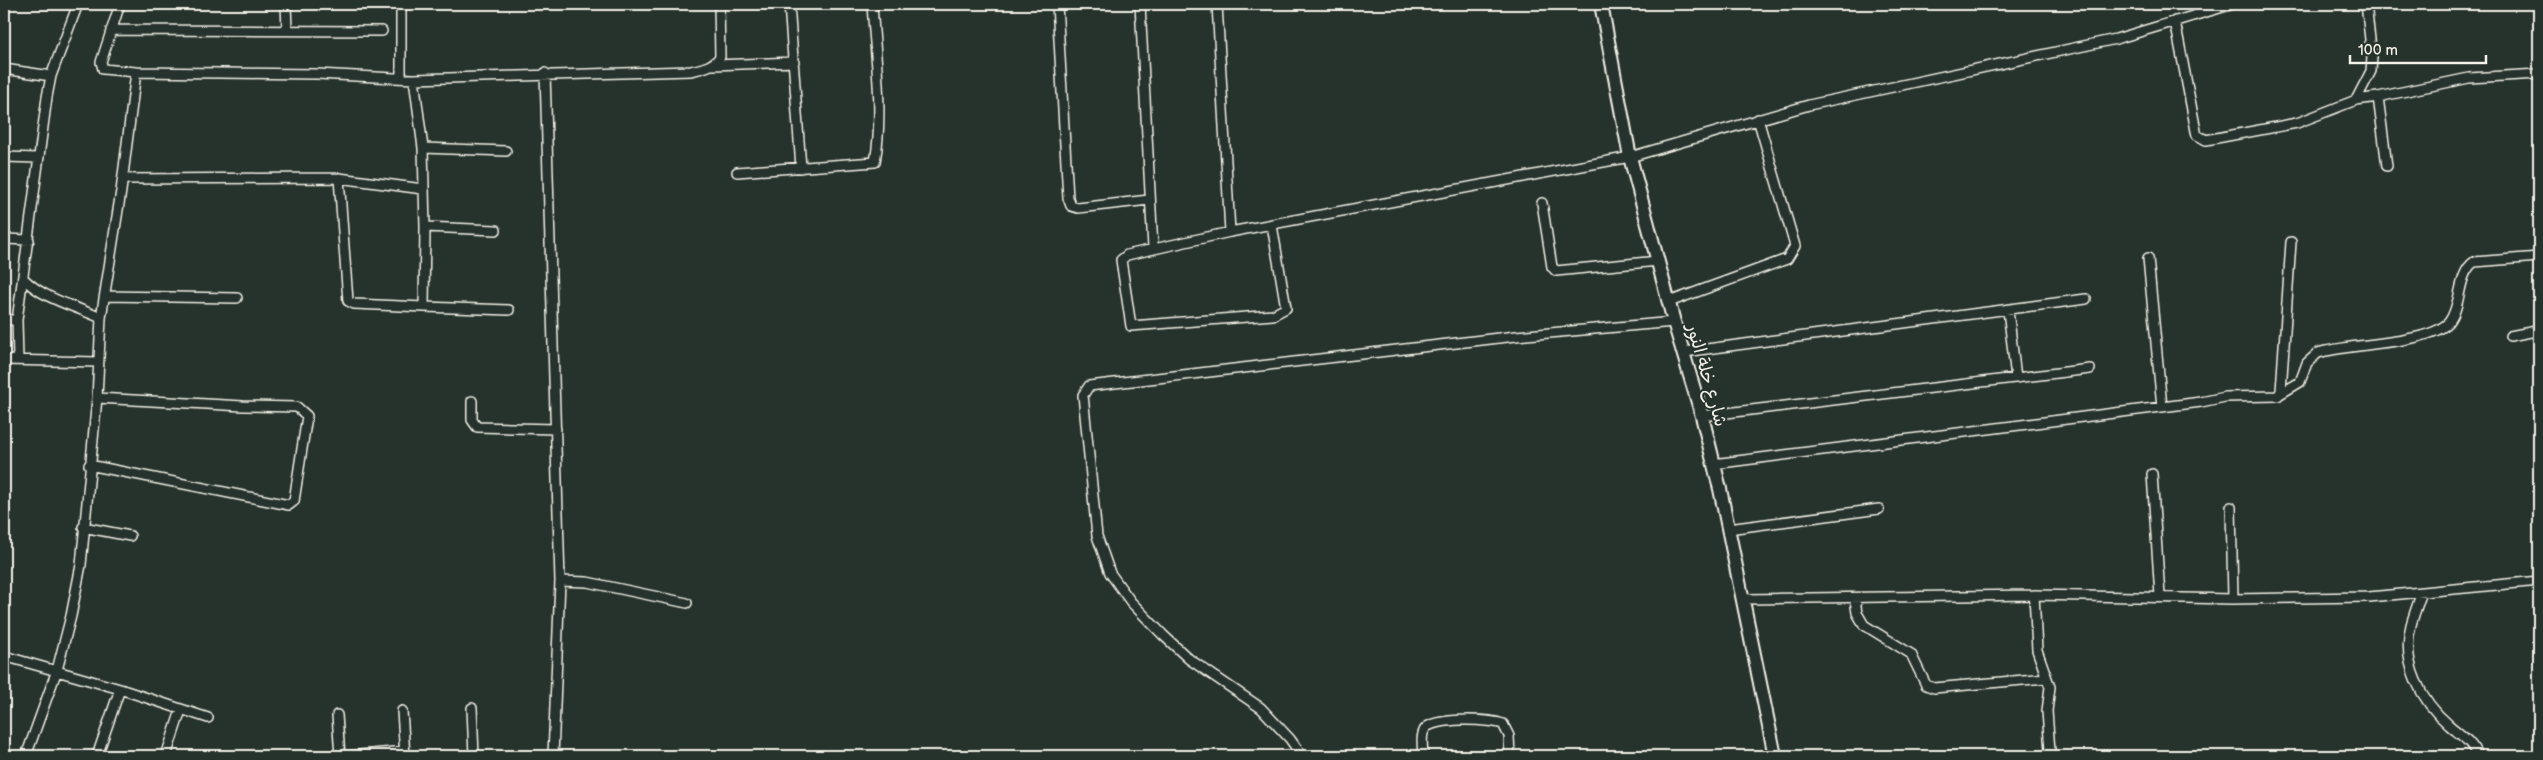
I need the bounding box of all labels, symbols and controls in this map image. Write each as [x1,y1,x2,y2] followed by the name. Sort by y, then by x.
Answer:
[2350,32,2487,64] scale bar
[2358,41,2398,60] text: 100 m
[1680,319,1731,429] street label: شارع خلة النور

